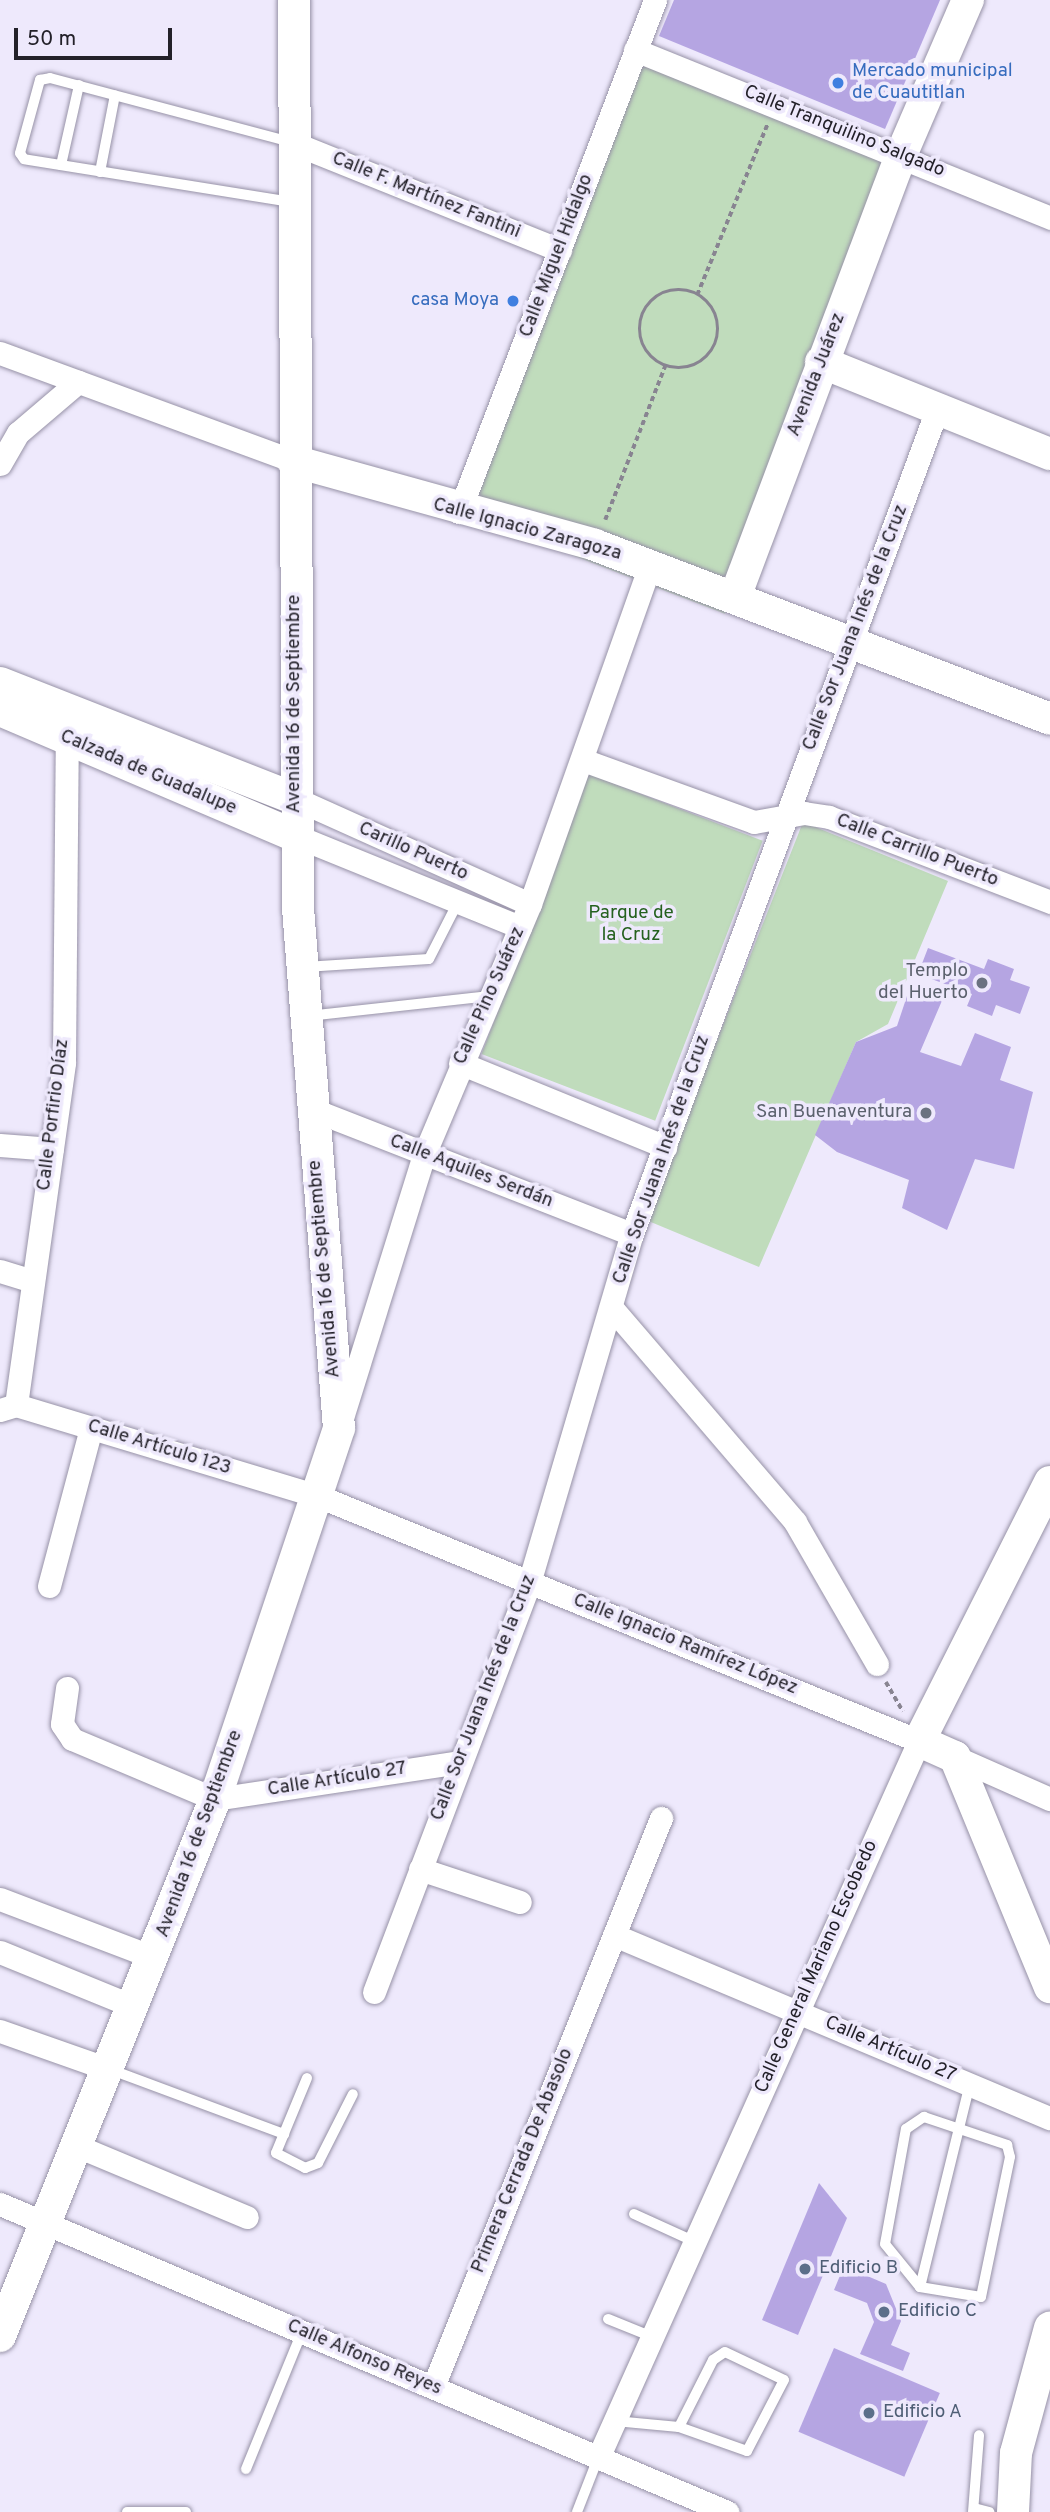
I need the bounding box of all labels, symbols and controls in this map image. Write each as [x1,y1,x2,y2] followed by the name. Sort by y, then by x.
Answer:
[18,14,175,58] scale bar
[27,26,76,53] text: 50 m
[852,61,1013,105] place label: Mercado municipal de Cuautitlan
[830,75,846,91] marker: Mercado municipal de Cuautitlan
[740,81,948,183] street label: Calle Tranquilino Salgado
[328,148,524,244] street label: Calle F. Martínez Fantini
[515,171,599,341] street label: Calle Miguel Hidalgo
[411,290,499,312] place label: casa Moya
[505,293,521,309] marker: casa Moya
[783,310,851,440] street label: Avenida Juárez
[430,494,624,566] street label: Calle Ignacio Zaragoza
[798,502,914,754] street label: Calle Sor Juana Inés de la Cruz
[284,595,306,813] street label: Avenida 16 de Septiembre
[56,725,240,821] street label: Calzada de Guadalupe
[833,810,1001,892] street label: Calle Carrillo Puerto
[355,818,471,886] street label: Carillo Puerto
[588,903,674,947] park label: Parque de la Cruz
[449,924,531,1068] street label: Calle Pino Suárez
[878,961,968,1005] place label: Templo del Huerto
[974,975,990,991] marker: Templo del Huerto
[609,1033,715,1287] street label: Calle Sor Juana Inés de la Cruz
[33,1038,75,1192] street label: Calle Porfirio Díaz
[756,1102,912,1124] place label: San Buenaventura
[918,1105,934,1121] marker: San Buenaventura
[386,1130,556,1214] street label: Calle Aquiles Serdán
[304,1159,346,1379] street label: Avenida 16 de Septiembre
[84,1415,234,1481] street label: Calle Artículo 123
[426,1572,542,1824] street label: Calle Sor Juana Inés de la Cruz
[569,1589,801,1701] street label: Calle Ignacio Ramírez López
[152,1727,248,1941] street label: Avenida 16 de Septiembre
[266,1758,408,1802] street label: Calle Artículo 27
[751,1837,883,2097] street label: Calle General Mariano Escobedo
[821,2012,959,2088] street label: Calle Artículo 27
[467,2045,579,2277] street label: Primera Cerrada De Abasolo
[819,2258,898,2280] place label: Edificio B
[797,2261,813,2277] marker: Edificio B
[898,2301,977,2323] place label: Edificio C
[876,2304,892,2320] marker: Edificio C
[283,2315,445,2401] street label: Calle Alfonso Reyes
[883,2402,963,2424] place label: Edificio A
[861,2405,877,2421] marker: Edificio A

